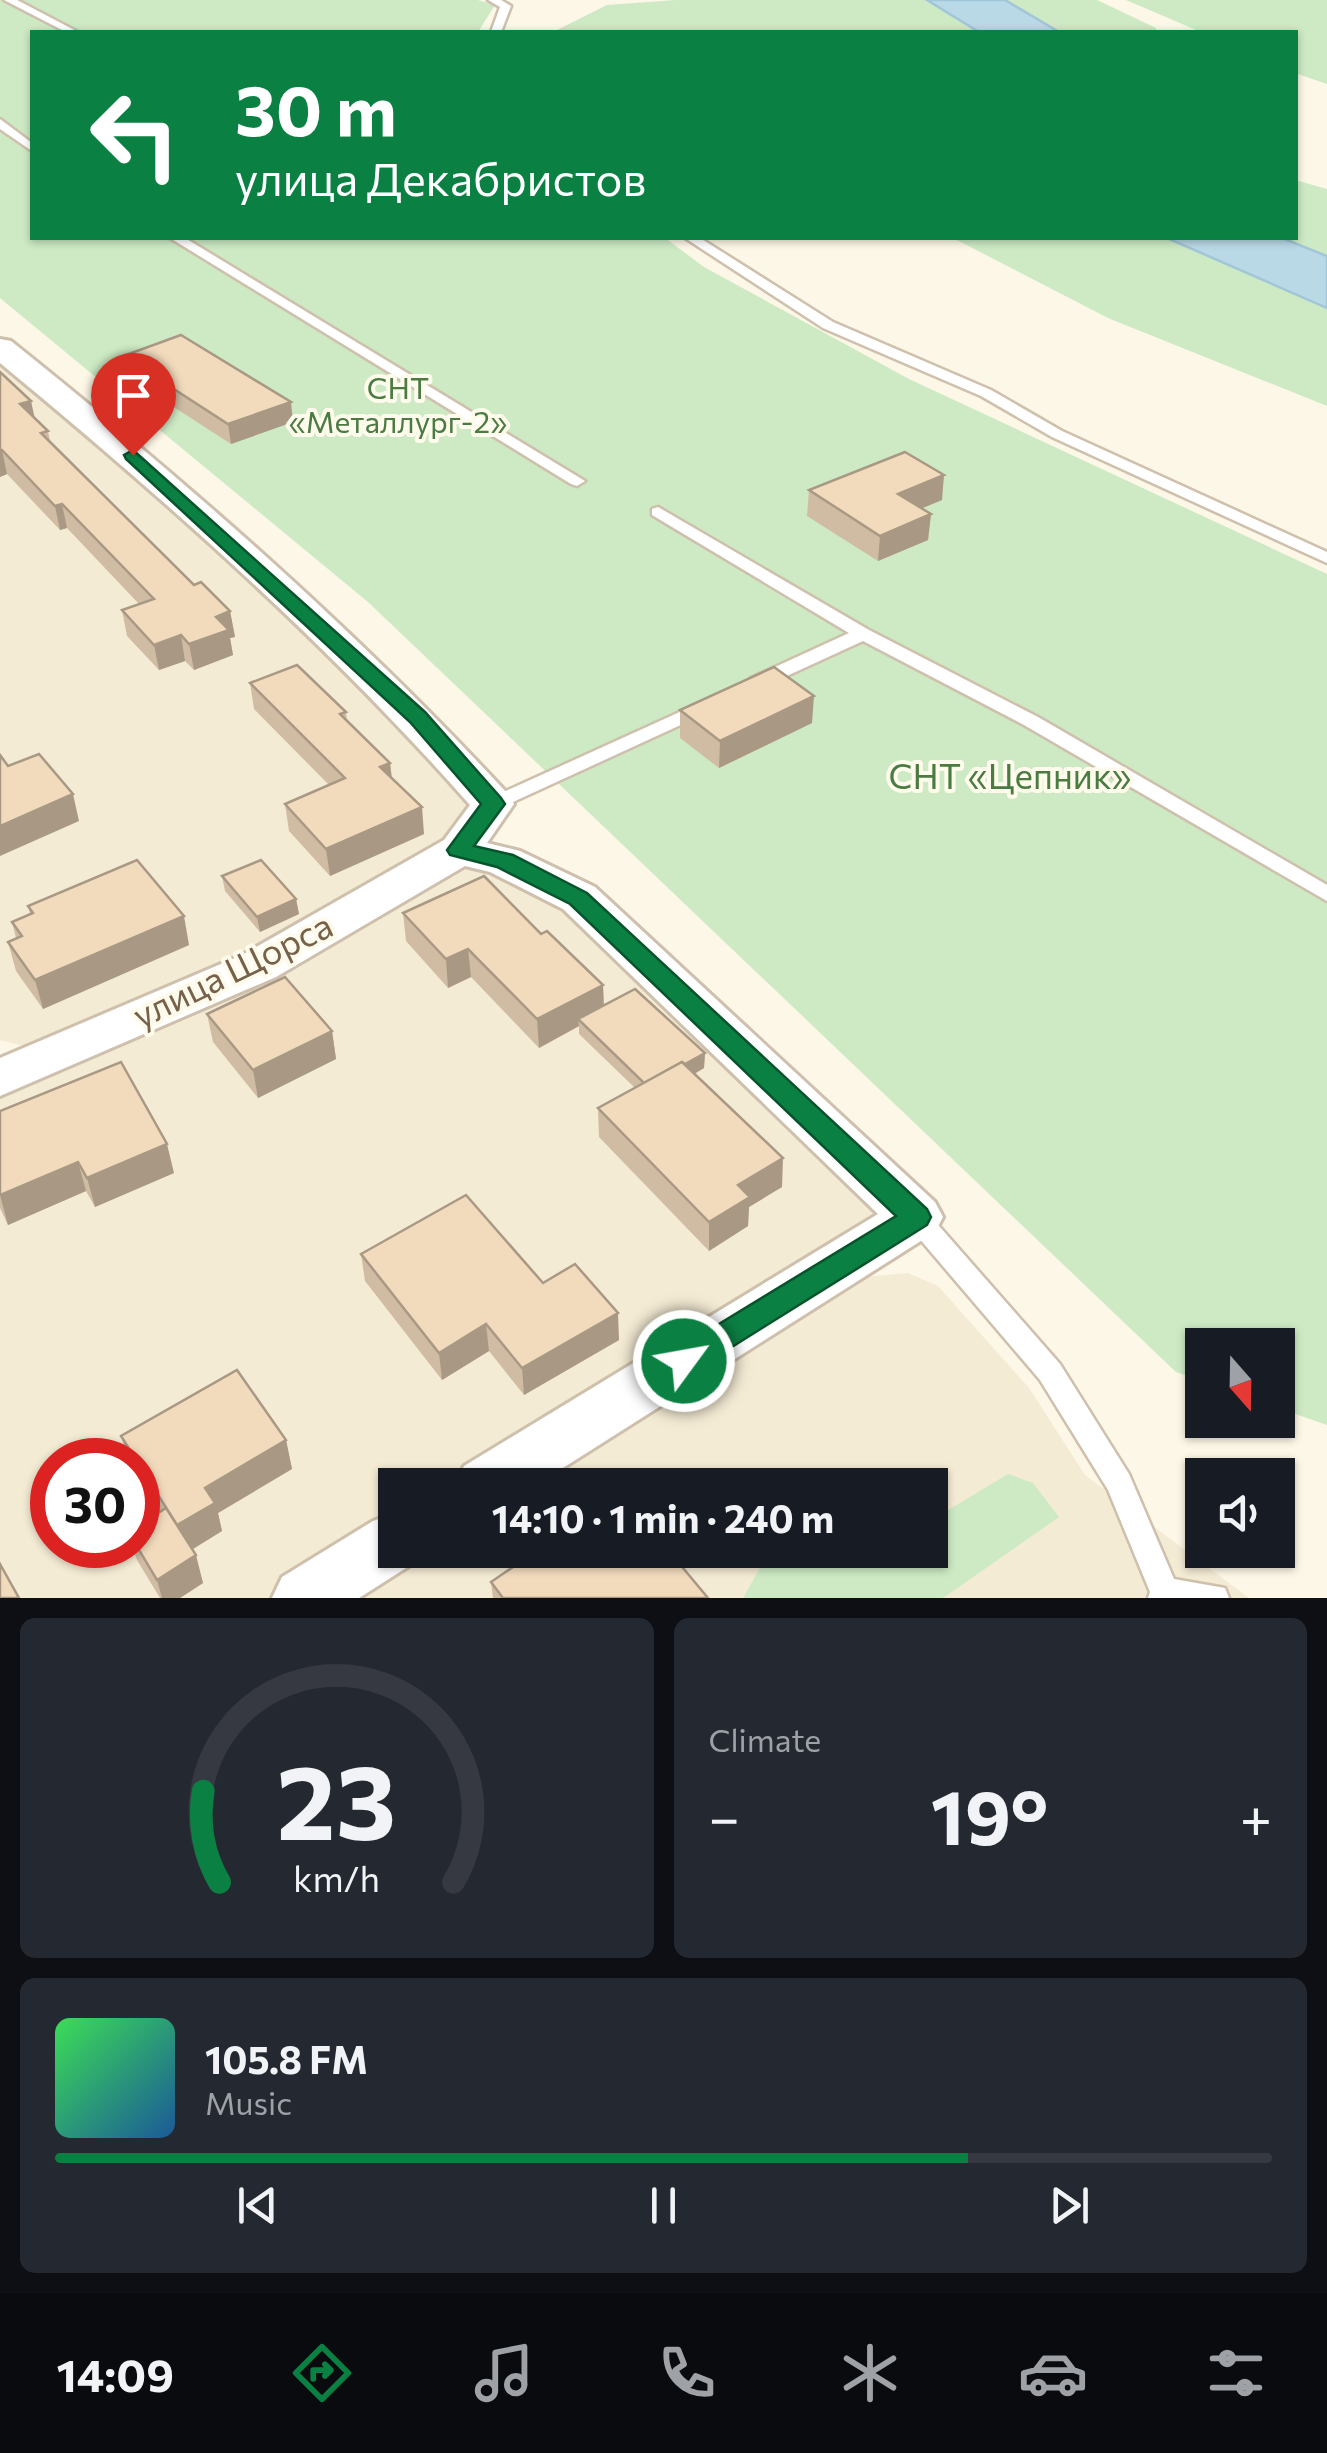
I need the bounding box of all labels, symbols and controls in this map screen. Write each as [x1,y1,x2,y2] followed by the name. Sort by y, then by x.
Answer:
[235,65,397,150] text: 30 m
[70,70,200,200] icon: left
[235,150,646,205] text: улица Декабристов
[91,353,176,456] pin
[106,368,161,423] icon: arrive
[289,368,507,439] park label: СНТ «Металлург-2»
[888,753,1132,796] park label: СНТ «Цепник»
[125,902,339,1036] street label: улица Щорса
[632,1309,736,1413] position arrow
[1185,1328,1295,1438] north arrow
[1185,1328,1295,1568] map controls
[30,1438,160,1568] speed limit sign: 30
[1185,1458,1295,1568] button: sound
[492,1494,834,1541] text: 14:10 · 1 min · 240 m
[709,1719,821,1759] text: Climate
[277,1734,397,1861] text: 23
[931,1769,1049,1860] text: 19°
[709,1782,740,1849] text: −
[1240,1782,1272,1849] text: +
[293,1856,380,1899] text: km/h
[205,2035,368,2082] text: 105.8 FM
[205,2082,292,2122] text: Music
[230,2178,285,2233] icon: previous
[636,2178,691,2233] icon: pause
[1042,2178,1097,2233] icon: next
[287,2338,357,2408] icon: directions
[469,2338,539,2408] icon: music
[652,2338,722,2408] icon: phone
[835,2338,905,2408] icon: climate
[1018,2338,1088,2408] icon: car
[1201,2338,1271,2408] icon: filters
[56,2346,174,2401] text: 14:09

